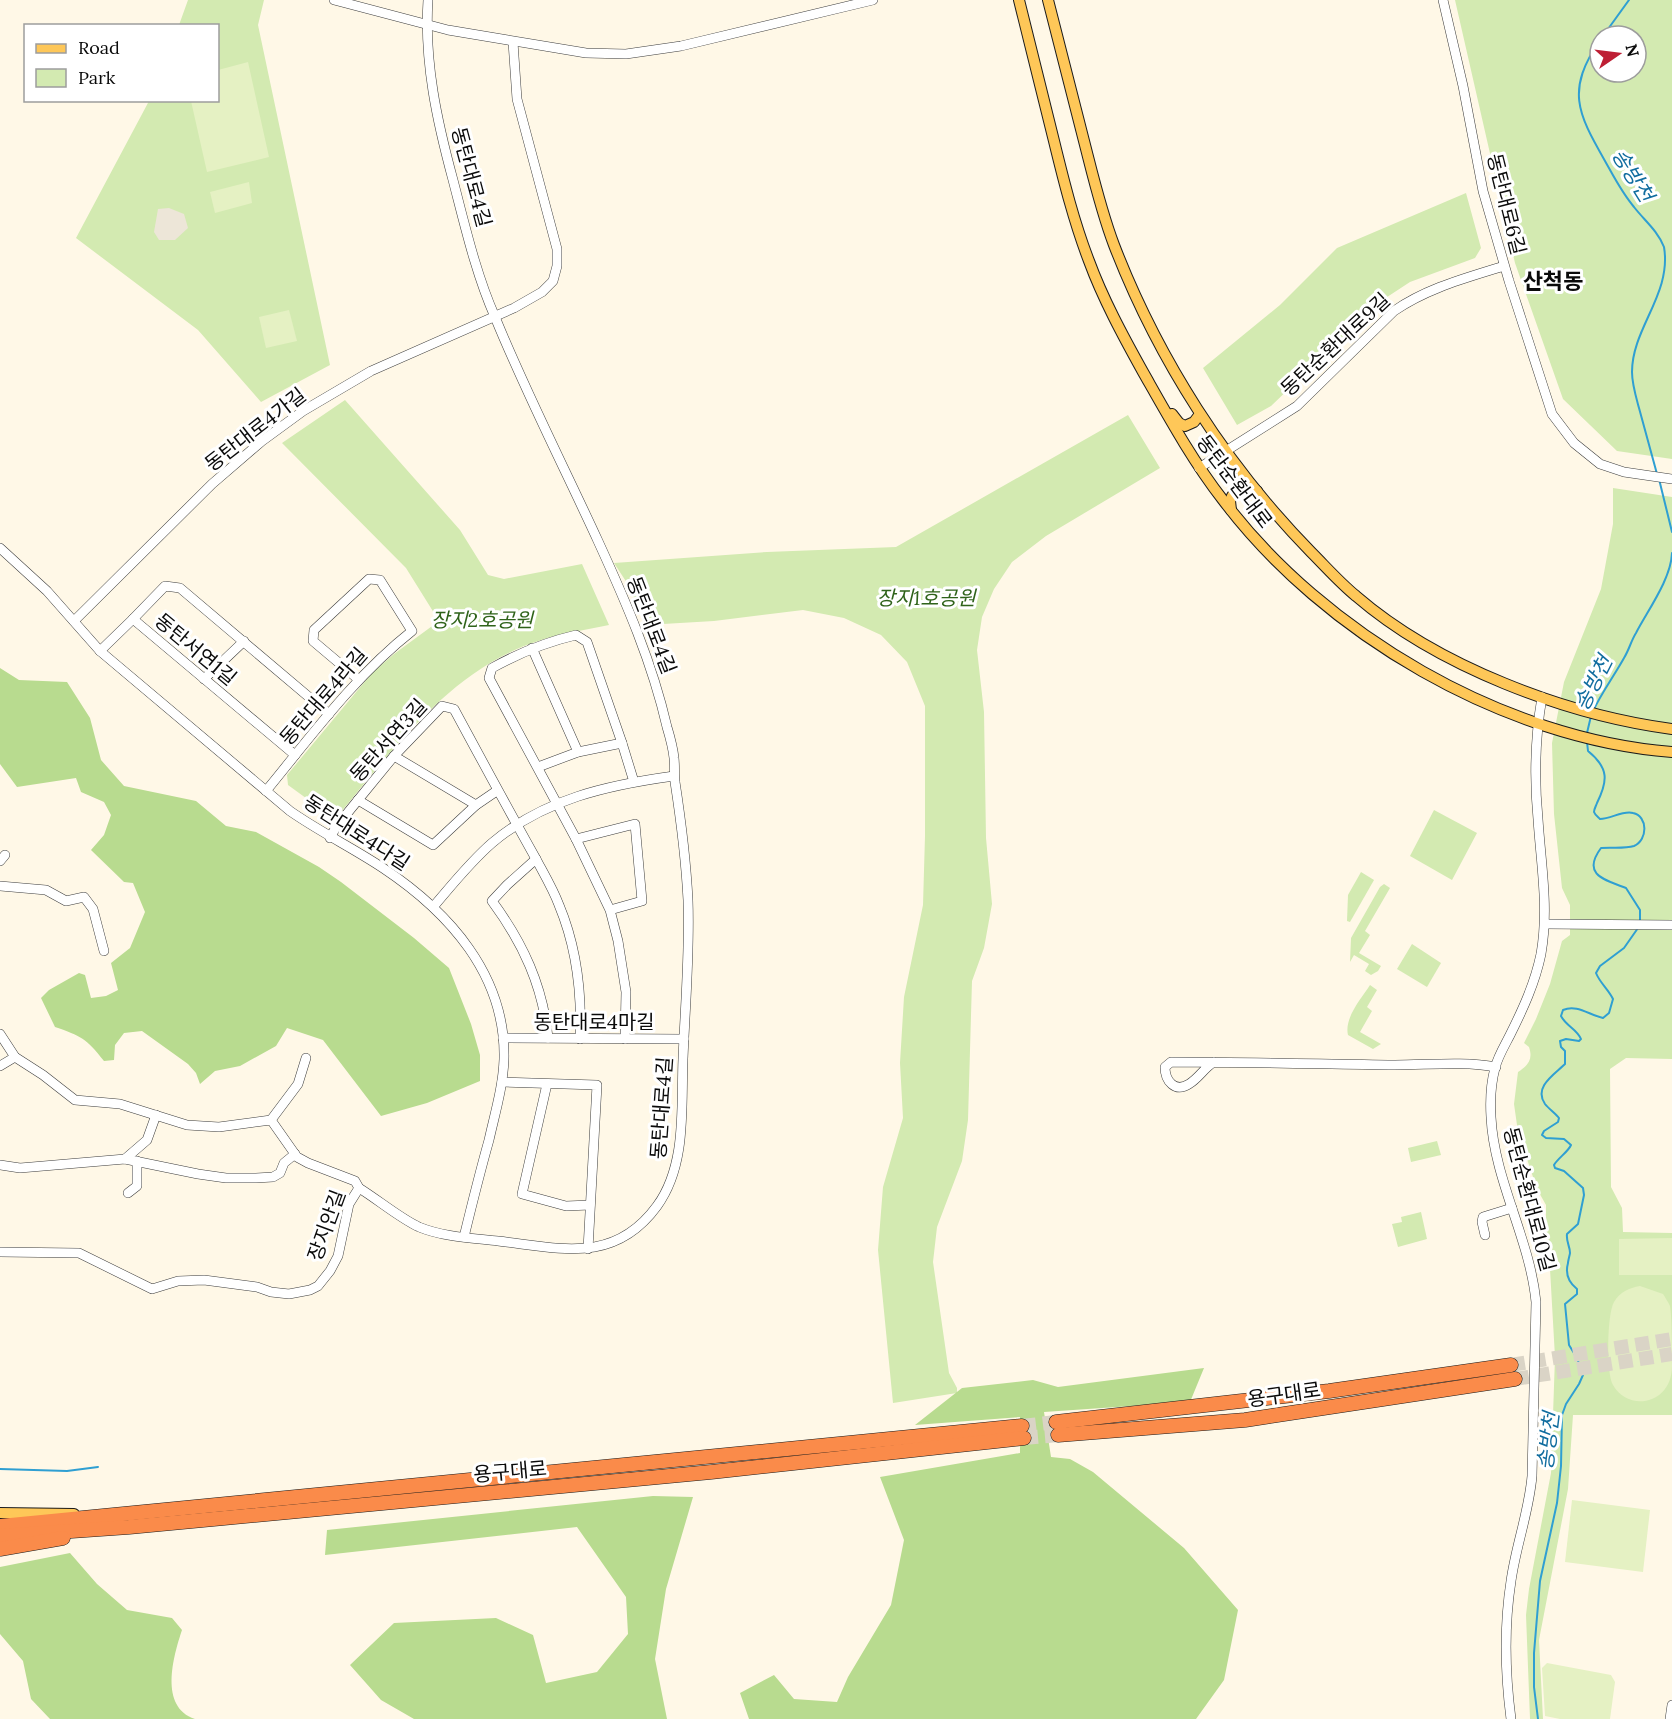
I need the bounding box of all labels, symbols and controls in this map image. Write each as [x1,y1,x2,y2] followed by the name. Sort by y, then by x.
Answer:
[24,24,219,102] legend
[1588,24,1648,84] north arrow
[78,36,120,59] text: Road
[1621,42,1644,59] text: N
[78,66,116,89] text: Park
[447,124,497,230] street label: 동탄대로4길
[1606,143,1661,209] water label: 송방천
[1482,151,1532,257] street label: 동탄대로6길
[1523,267,1583,295] district label: 산척동
[1275,287,1395,401] street label: 동탄순환대로9길
[200,382,310,476] street label: 동탄대로4가길
[1192,429,1278,533] street label: 동탄순환대로
[622,573,682,677] street label: 동탄대로4길
[876,585,977,610] park label: 장지1호공원
[431,607,535,632] park label: 장지2호공원
[150,608,242,690] street label: 동탄서연1길
[274,642,372,750] street label: 동탄대로4라길
[1568,649,1619,715] water label: 송방천
[344,693,432,787] street label: 동탄서연3길
[299,788,415,876] street label: 동탄대로4다길
[533,1009,655,1034] street label: 동탄대로4마길
[645,1056,677,1160] street label: 동탄대로4길
[1499,1124,1561,1274] street label: 동탄순환대로10길
[302,1186,350,1264] street label: 장지안길
[1246,1376,1322,1412] street label: 용구대로
[1531,1408,1565,1471] water label: 송방천
[472,1455,548,1487] street label: 용구대로

